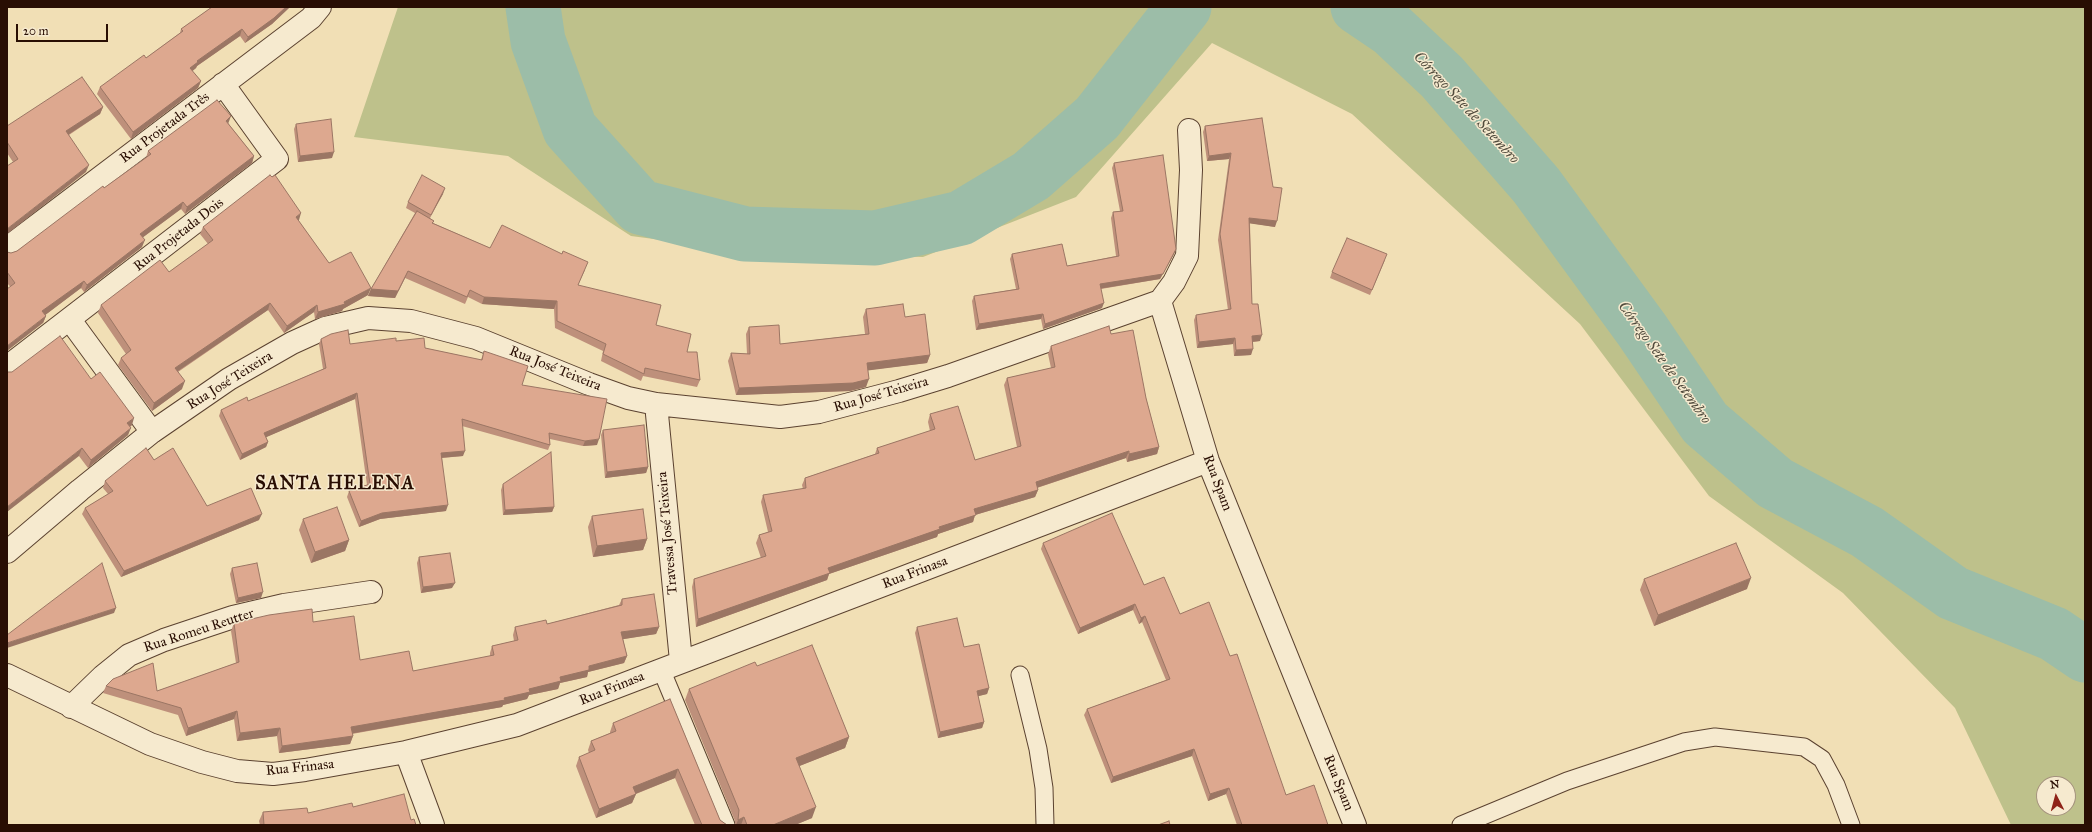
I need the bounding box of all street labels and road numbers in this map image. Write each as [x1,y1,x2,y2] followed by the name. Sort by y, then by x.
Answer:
[117,89,213,167] street label: Rua Projetada Três
[131,195,227,275] street label: Rua Projetada Dois
[507,343,603,395] street label: Rua José Teixeira
[184,348,276,414] street label: Rua José Teixeira
[832,373,930,417] street label: Rua José Teixeira
[1199,453,1235,513] street label: Rua Spam
[654,471,682,595] street label: Travessa José Teixeira
[880,553,950,593] street label: Rua Frinasa
[142,605,256,657] street label: Rua Romeu Reutter
[577,668,647,710] street label: Rua Frinasa
[1319,753,1357,813] street label: Rua Spam
[265,756,335,780] street label: Rua Frinasa

